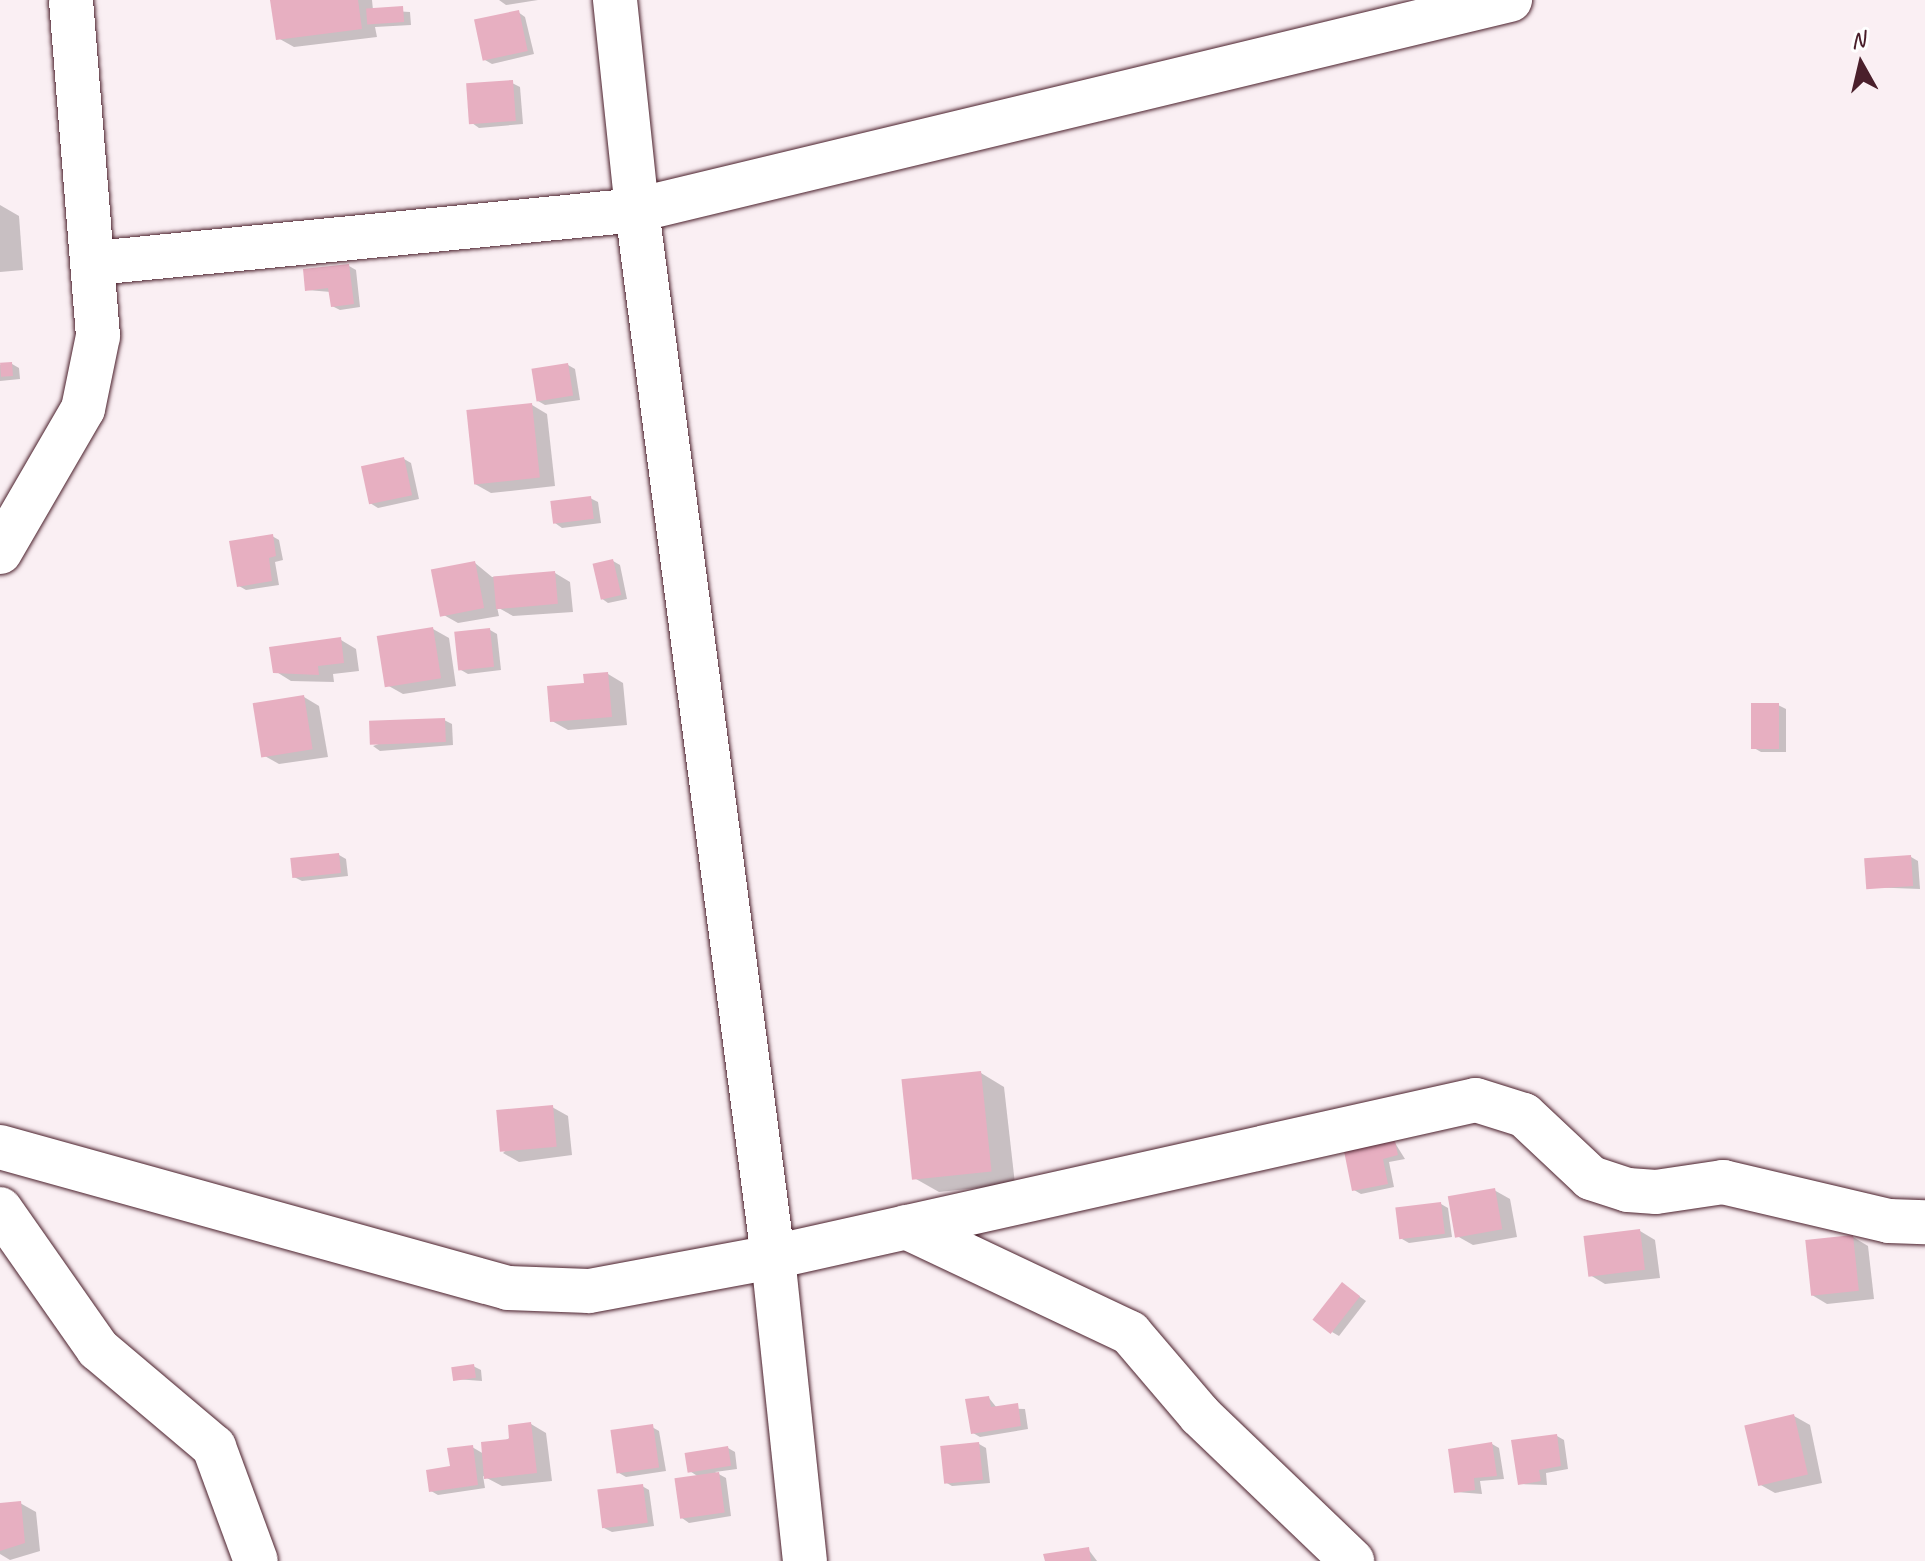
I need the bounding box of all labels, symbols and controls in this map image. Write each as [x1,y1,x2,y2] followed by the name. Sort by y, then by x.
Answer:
[1821,24,1901,104] north arrow
[1849,25,1866,55] text: N

